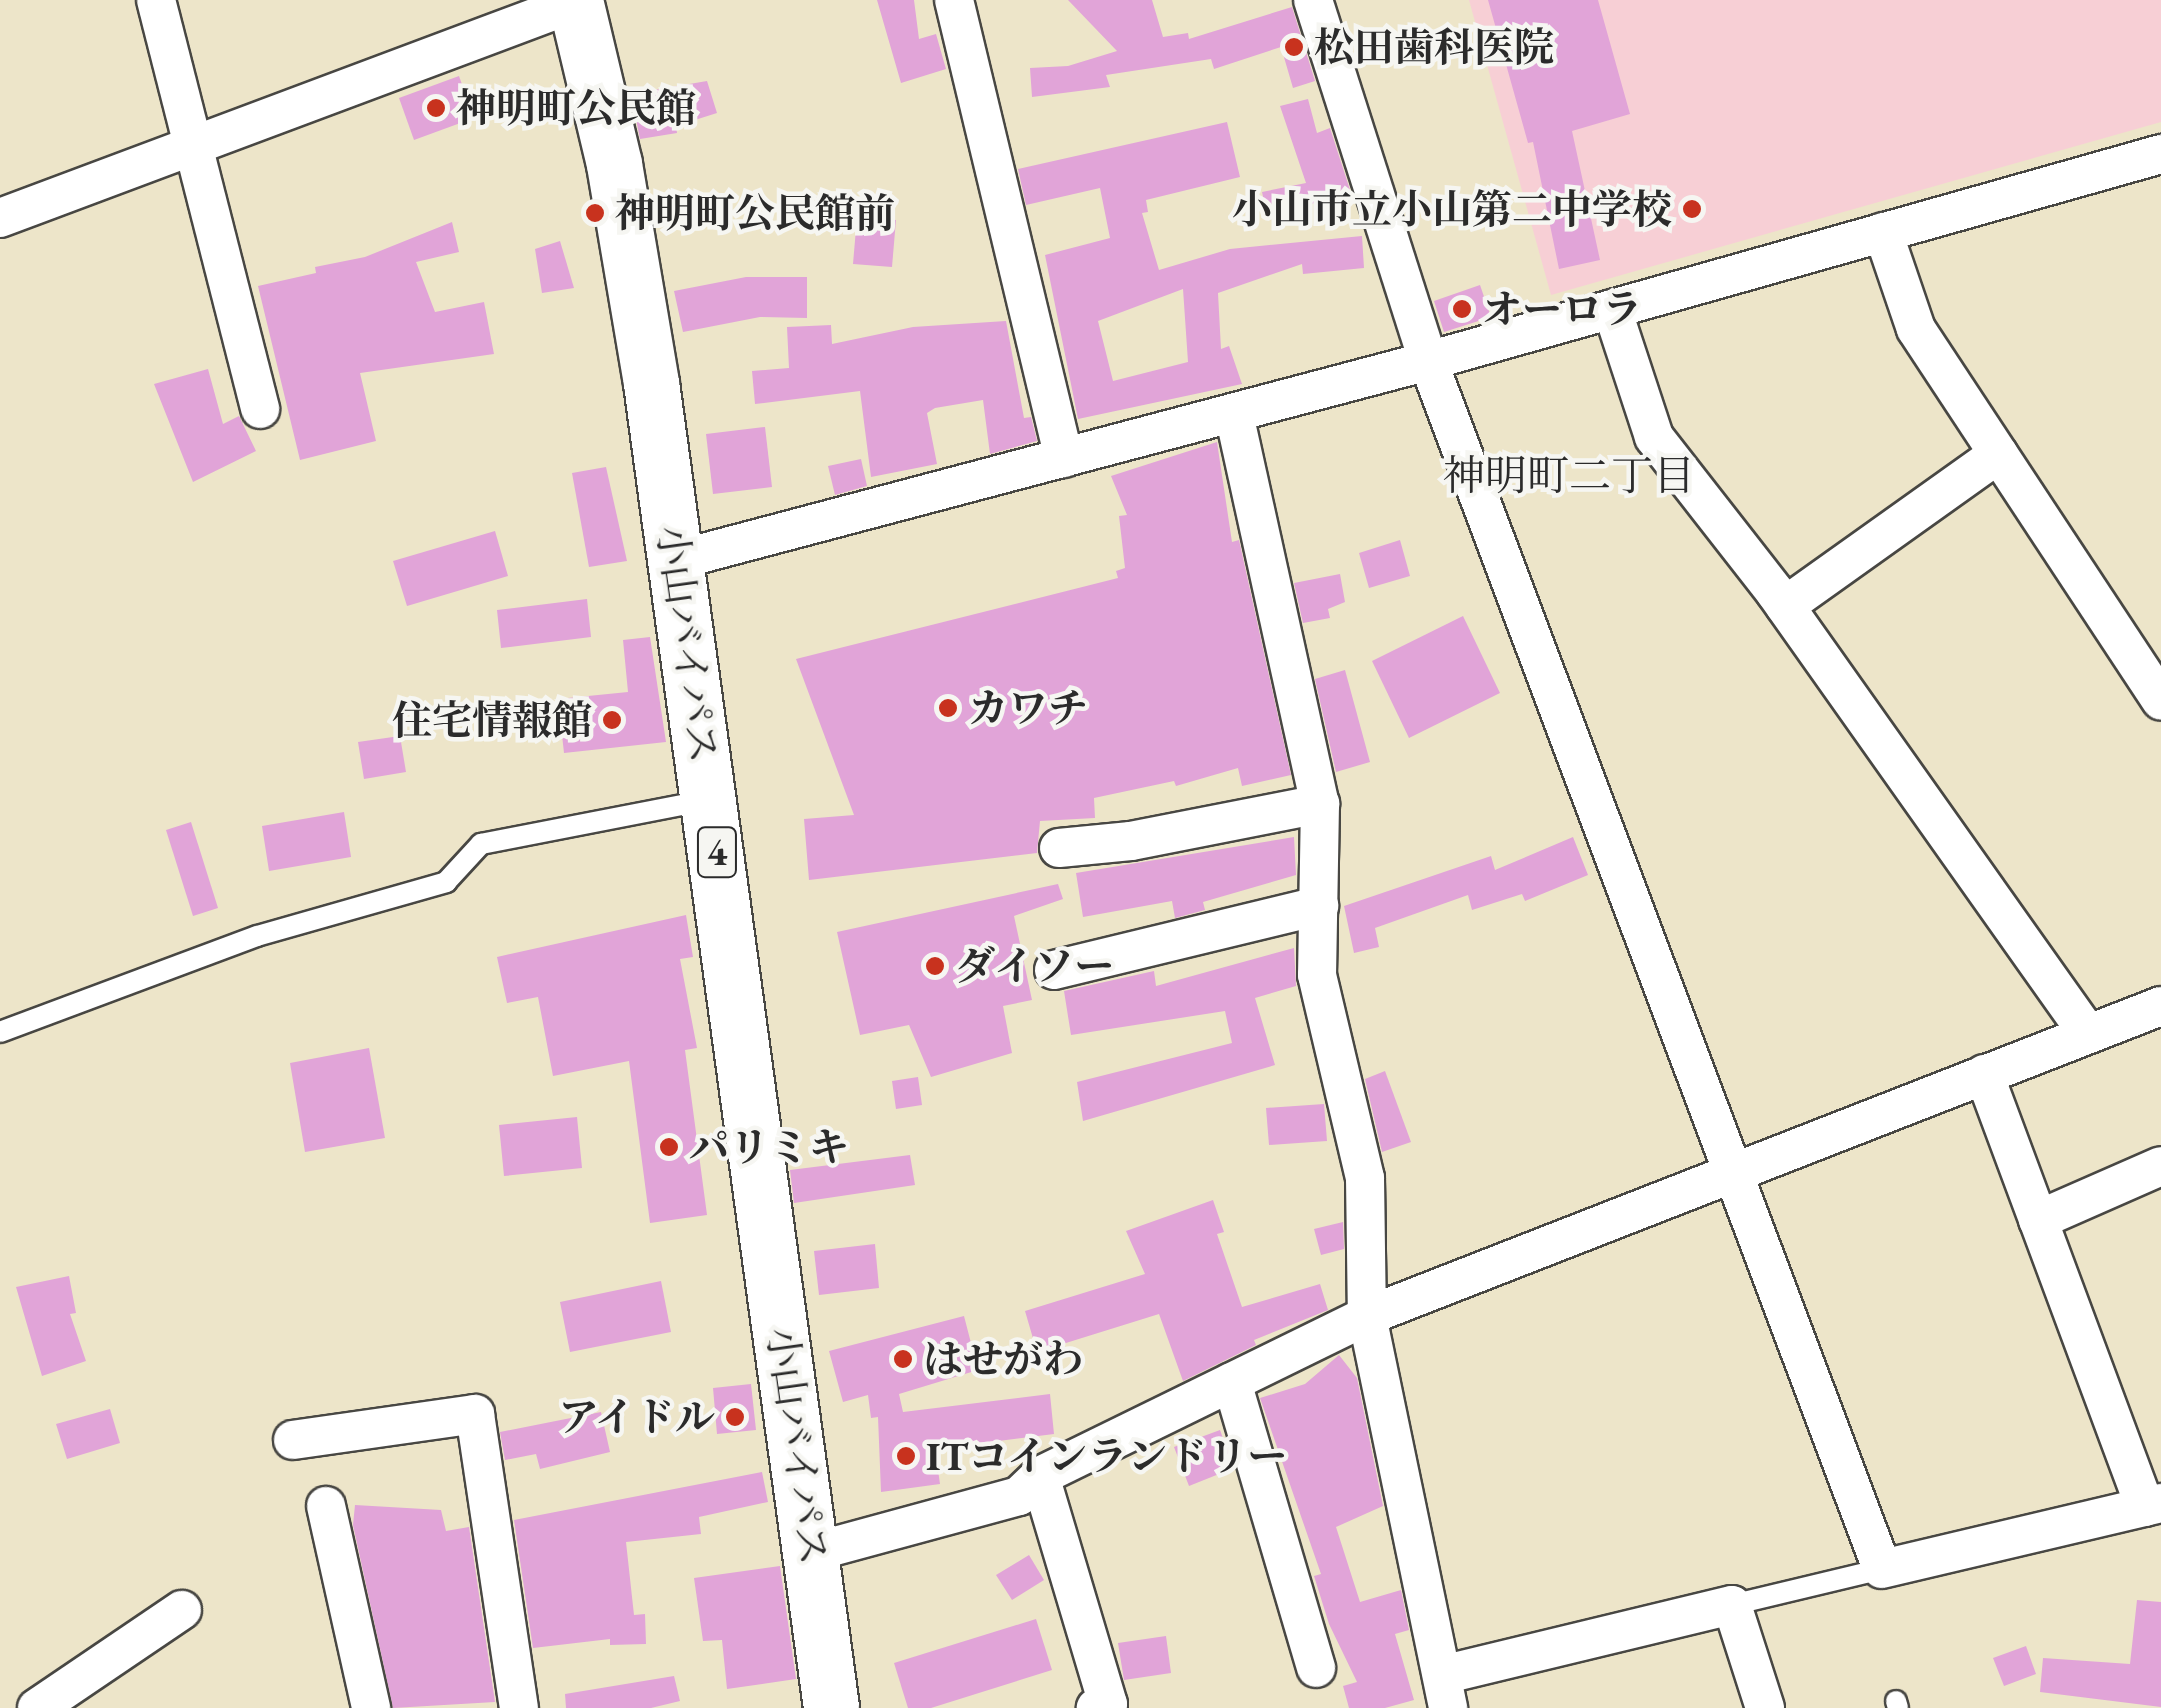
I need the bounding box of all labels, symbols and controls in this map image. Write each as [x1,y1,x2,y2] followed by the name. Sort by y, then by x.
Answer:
[1314,23,1554,71] place label: 松田歯科医院
[1283,36,1305,58] marker: 松田歯科医院
[456,84,696,132] place label: 神明町公民館
[425,97,447,119] marker: 神明町公民館
[1232,185,1672,233] place label: 小山市立小山第二中学校
[615,189,895,237] place label: 神明町公民館前
[1681,198,1703,220] marker: 小山市立小山第二中学校
[584,202,606,224] marker: 神明町公民館前
[1482,285,1642,333] place label: オーロラ
[1451,298,1473,320] marker: オーロラ
[1443,451,1695,501] district label: 神明町二丁目
[648,522,728,766] street label: 小山バイパス
[968,684,1088,732] place label: カワチ
[392,696,592,744] place label: 住宅情報館
[937,697,959,719] marker: カワチ
[601,709,623,731] marker: 住宅情報館
[694,819,740,885] road number: 4
[955,942,1115,990] place label: ダイソー
[924,955,946,977] marker: ダイソー
[689,1123,849,1171] place label: パリミキ
[658,1136,680,1158] marker: パリミキ
[758,1324,838,1568] street label: 小山バイパス
[923,1335,1083,1383] place label: はせがわ
[892,1348,914,1370] marker: はせがわ
[555,1393,715,1441] place label: アイドル
[724,1406,746,1428] marker: アイドル
[926,1432,1288,1480] place label: ITコインランドリー
[895,1445,917,1467] marker: ITコインランドリー

